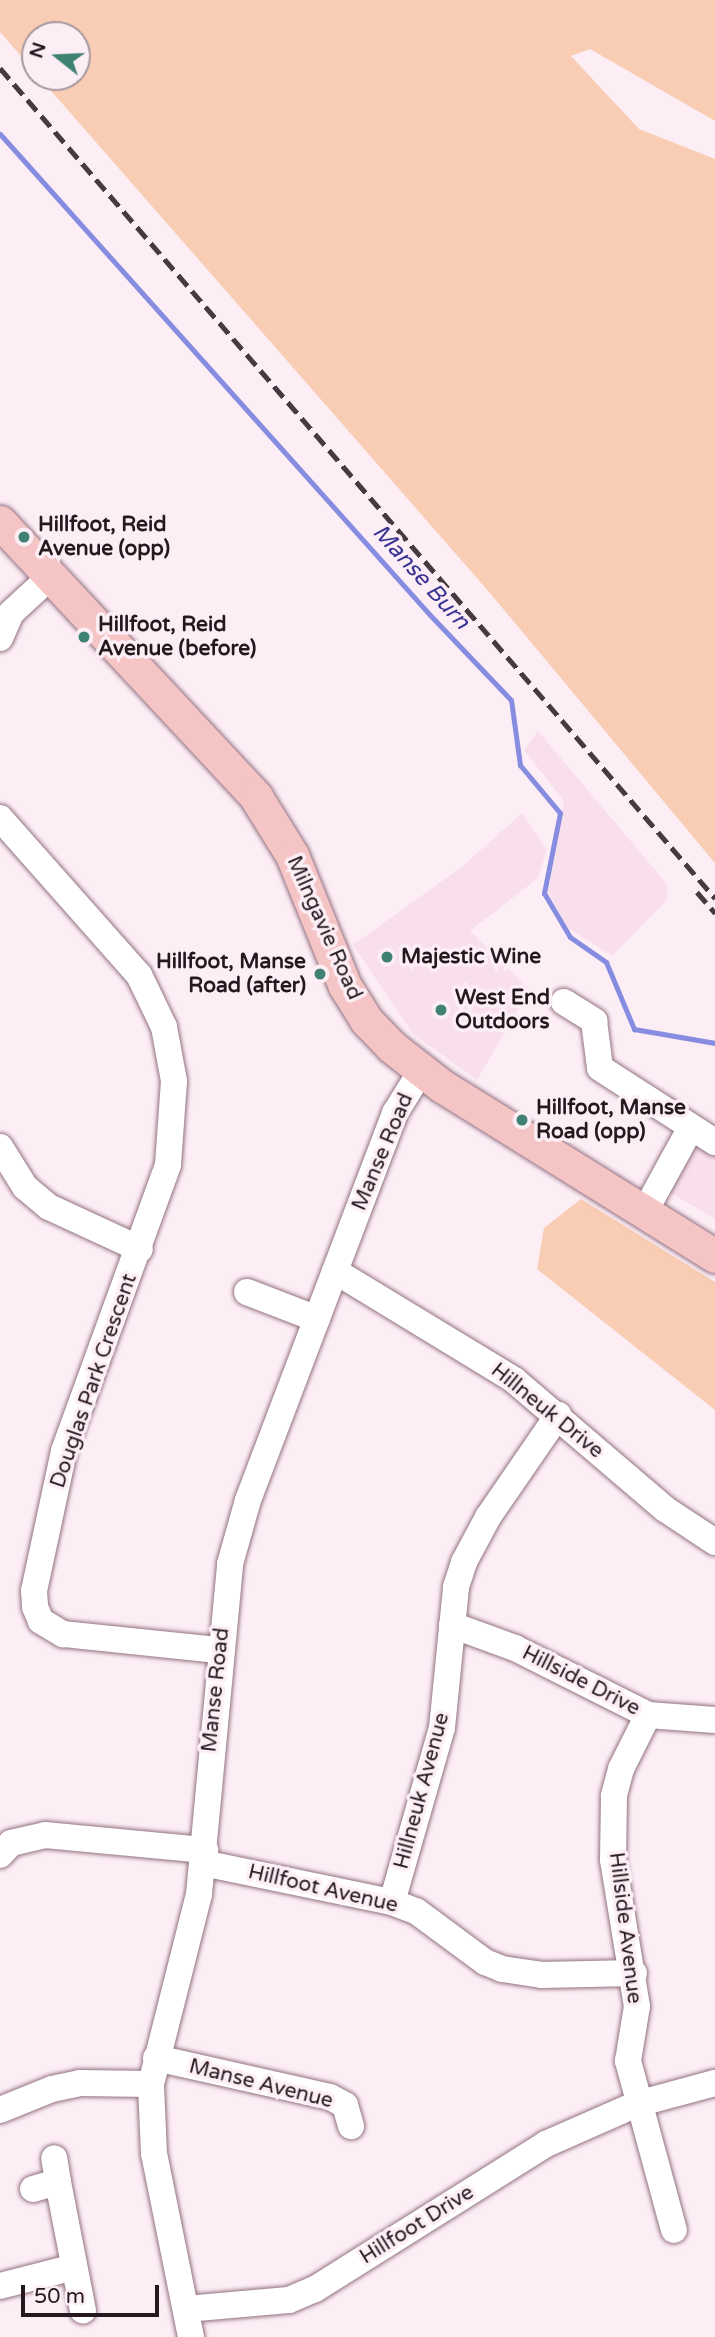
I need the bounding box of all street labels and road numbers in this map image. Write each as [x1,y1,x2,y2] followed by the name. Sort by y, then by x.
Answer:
[281,852,367,1004] street label: Milngavie Road
[347,1090,419,1214] street label: Manse Road
[45,1271,143,1491] street label: Douglas Park Crescent
[486,1358,608,1464] street label: Hillneuk Drive
[197,1626,235,1754] street label: Manse Road
[518,1640,644,1722] street label: Hillside Drive
[389,1710,455,1872] street label: Hillneuk Avenue
[603,1851,647,2005] street label: Hillside Avenue
[246,1860,400,1918] street label: Hillfoot Avenue
[186,2054,336,2114] street label: Manse Avenue
[355,2180,479,2270] street label: Hillfoot Drive

